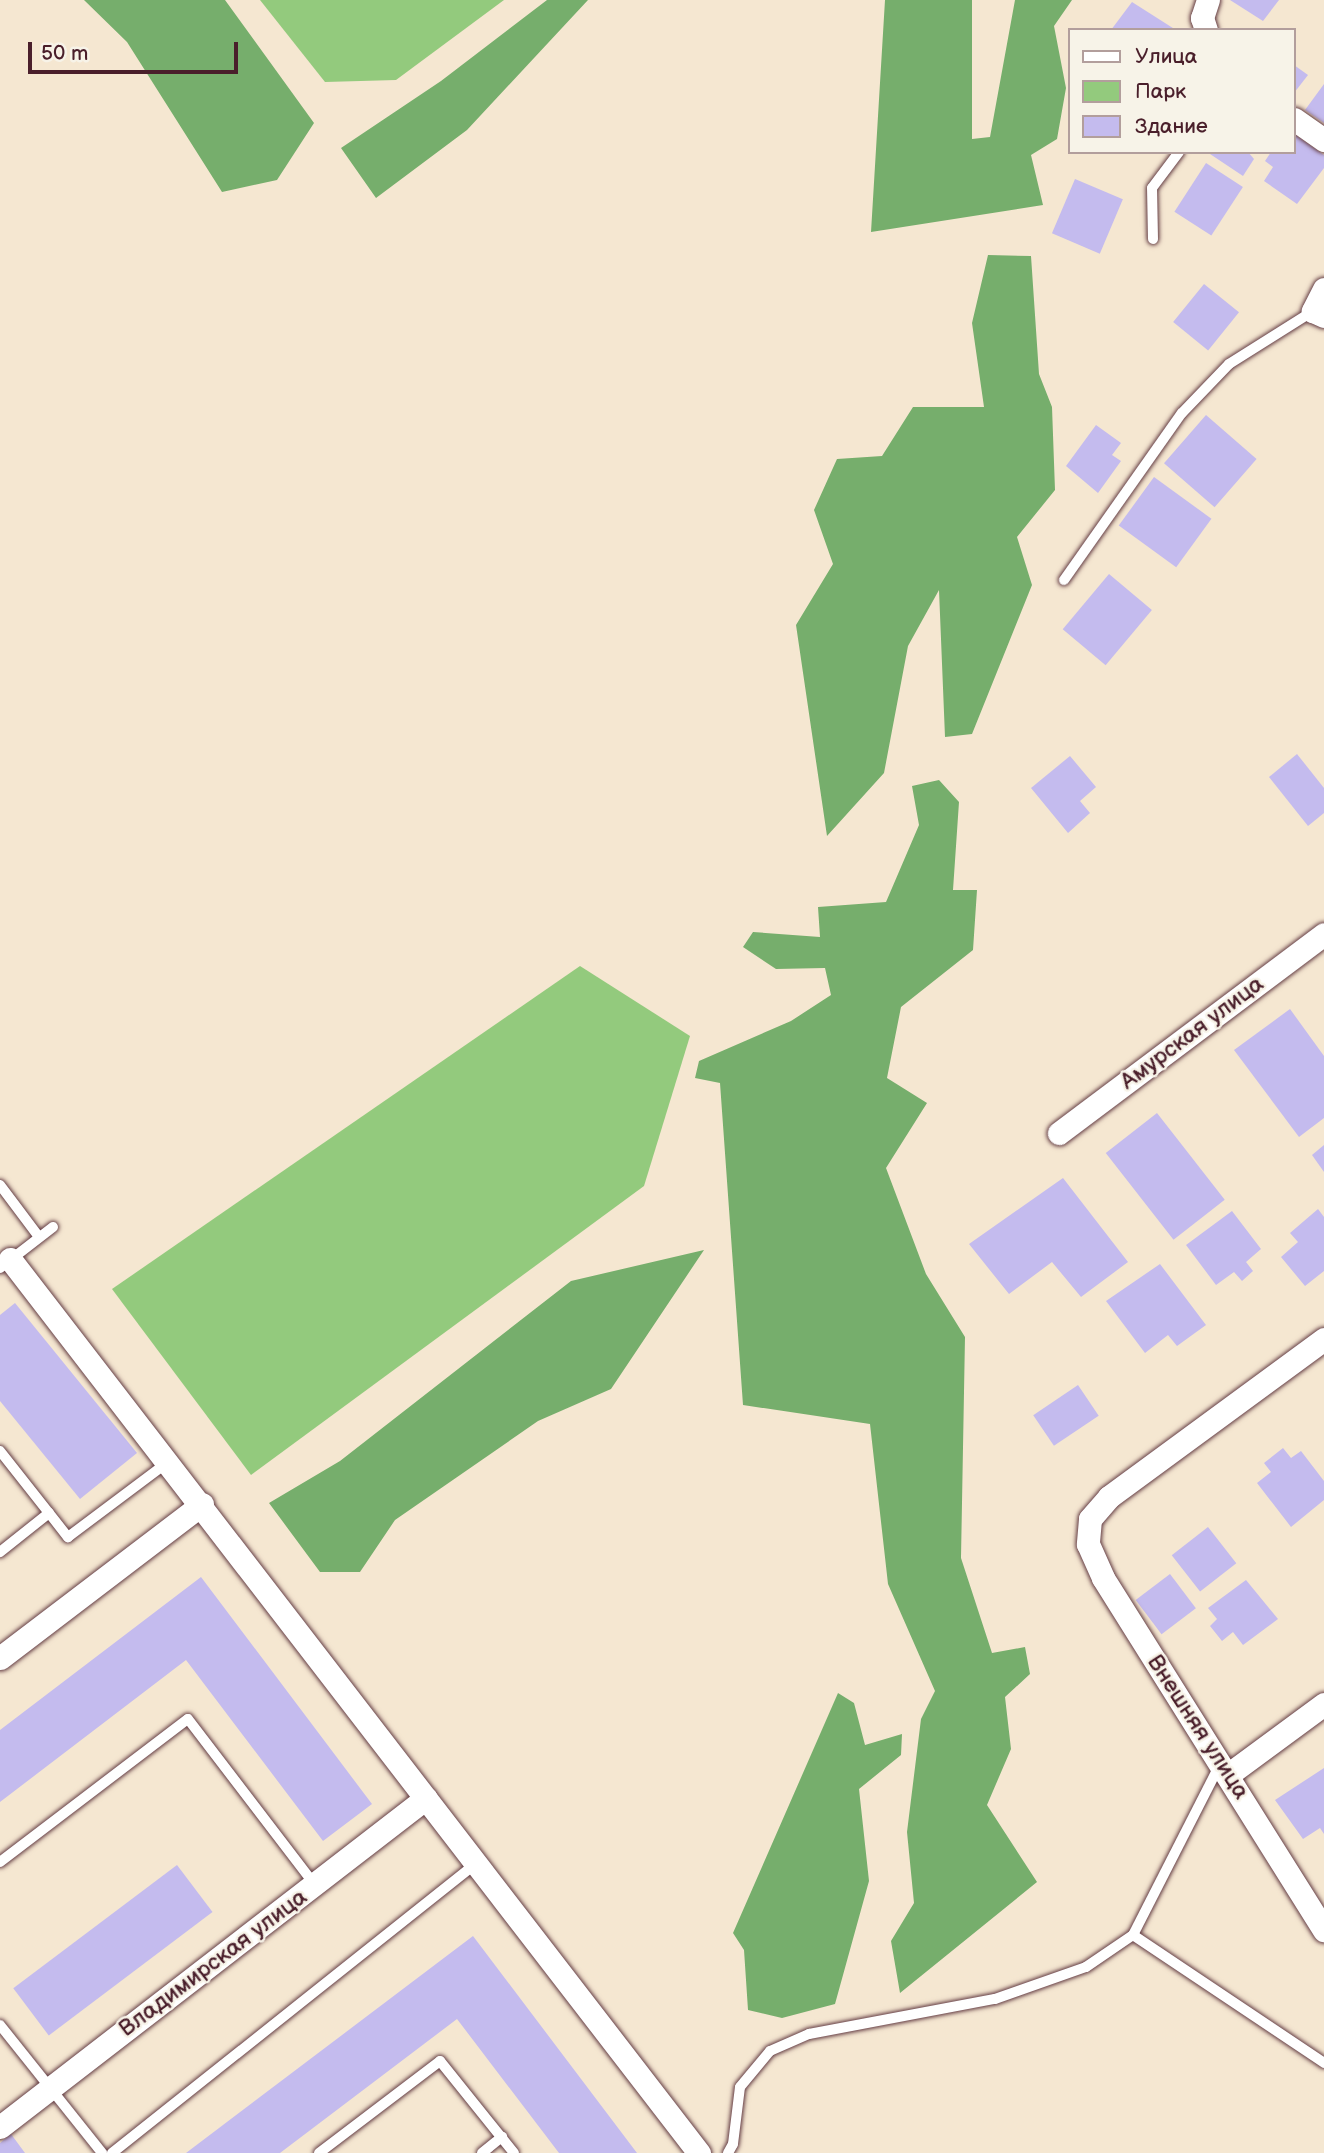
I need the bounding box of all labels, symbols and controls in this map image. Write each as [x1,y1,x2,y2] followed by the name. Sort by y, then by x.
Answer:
[32,28,242,72] scale bar
[1068,28,1296,154] legend
[41,41,88,66] text: 50 m
[1135,44,1197,69] text: Улица
[1135,79,1186,104] text: Парк
[1135,114,1208,139] text: Здание
[1115,970,1269,1096] street label: Амурская улица
[1141,1650,1255,1804] street label: Внешняя улица
[113,1883,313,2043] street label: Владимирская улица

